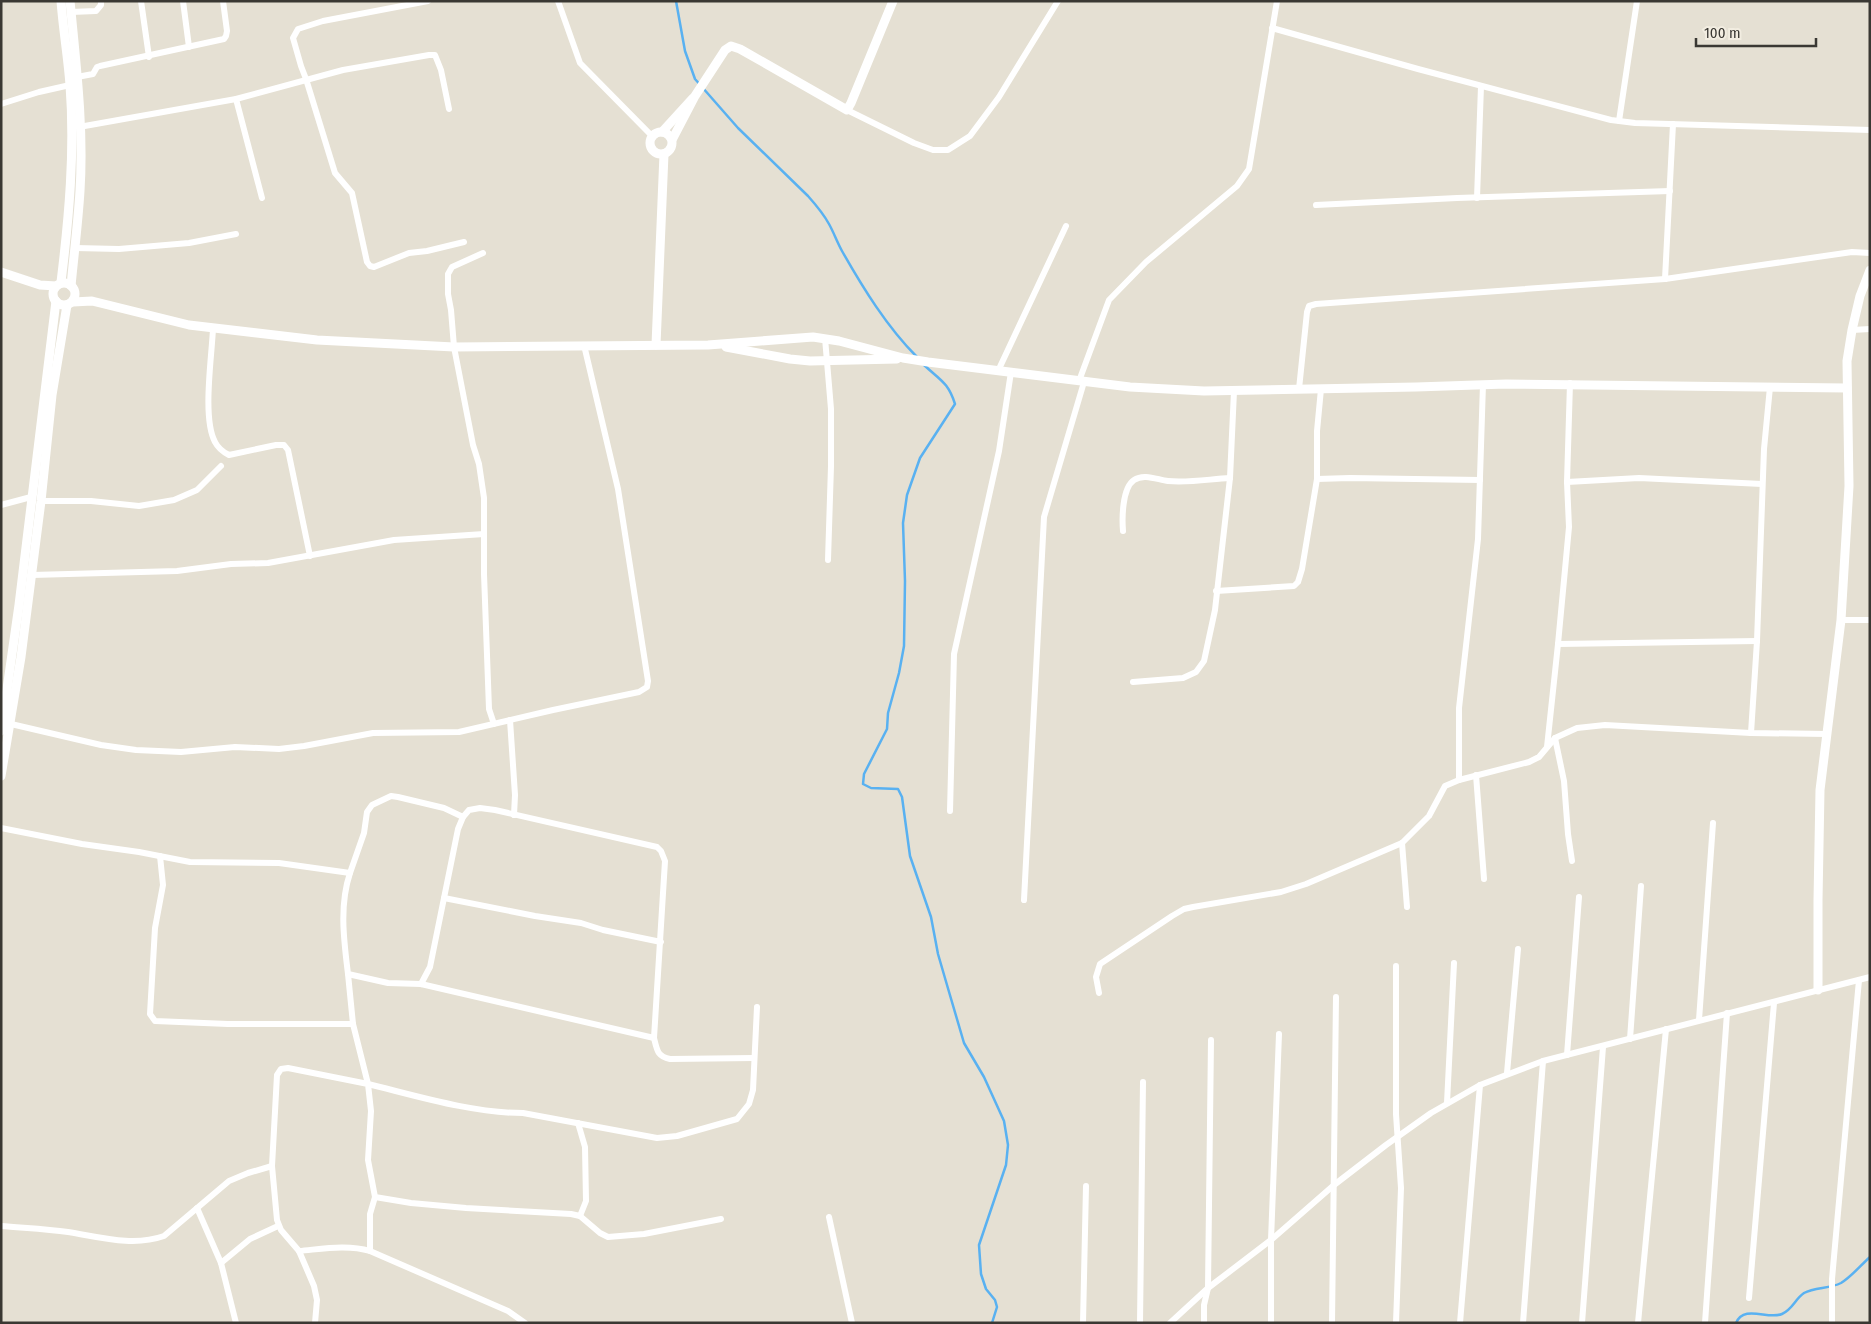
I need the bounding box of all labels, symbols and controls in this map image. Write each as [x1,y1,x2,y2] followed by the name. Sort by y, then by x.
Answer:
[1696,15,1816,47] scale bar
[1704,24,1741,42] text: 100 m

